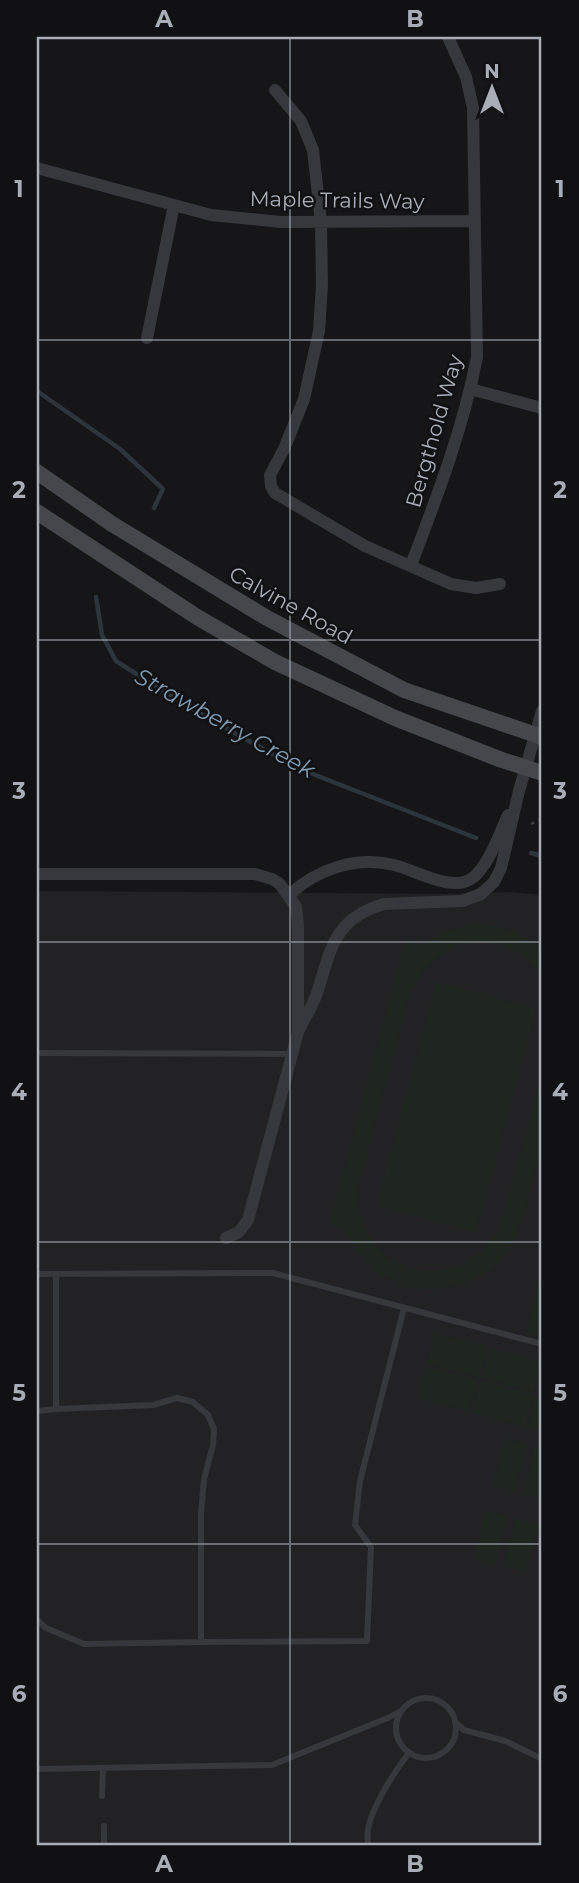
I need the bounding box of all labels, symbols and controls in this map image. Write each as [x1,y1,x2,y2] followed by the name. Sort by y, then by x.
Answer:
[154,5,173,33] text: A
[406,5,424,33] text: B
[456,52,526,122] north arrow
[484,60,500,83] text: N
[14,175,24,203] text: 1
[555,175,565,203] text: 1
[249,186,425,214] street label: Maple Trails Way
[400,351,468,510] street label: Bergthold Way
[12,476,26,504] text: 2
[553,476,567,504] text: 2
[225,561,357,649] street label: Calvine Road
[130,662,321,785] water label: Strawberry Creek
[11,777,26,805] text: 3
[552,777,567,805] text: 3
[11,1078,27,1106] text: 4
[552,1078,568,1106] text: 4
[12,1379,26,1407] text: 5
[553,1379,567,1407] text: 5
[12,1680,27,1708] text: 6
[553,1680,568,1708] text: 6
[154,1850,173,1878] text: A
[406,1850,424,1878] text: B

